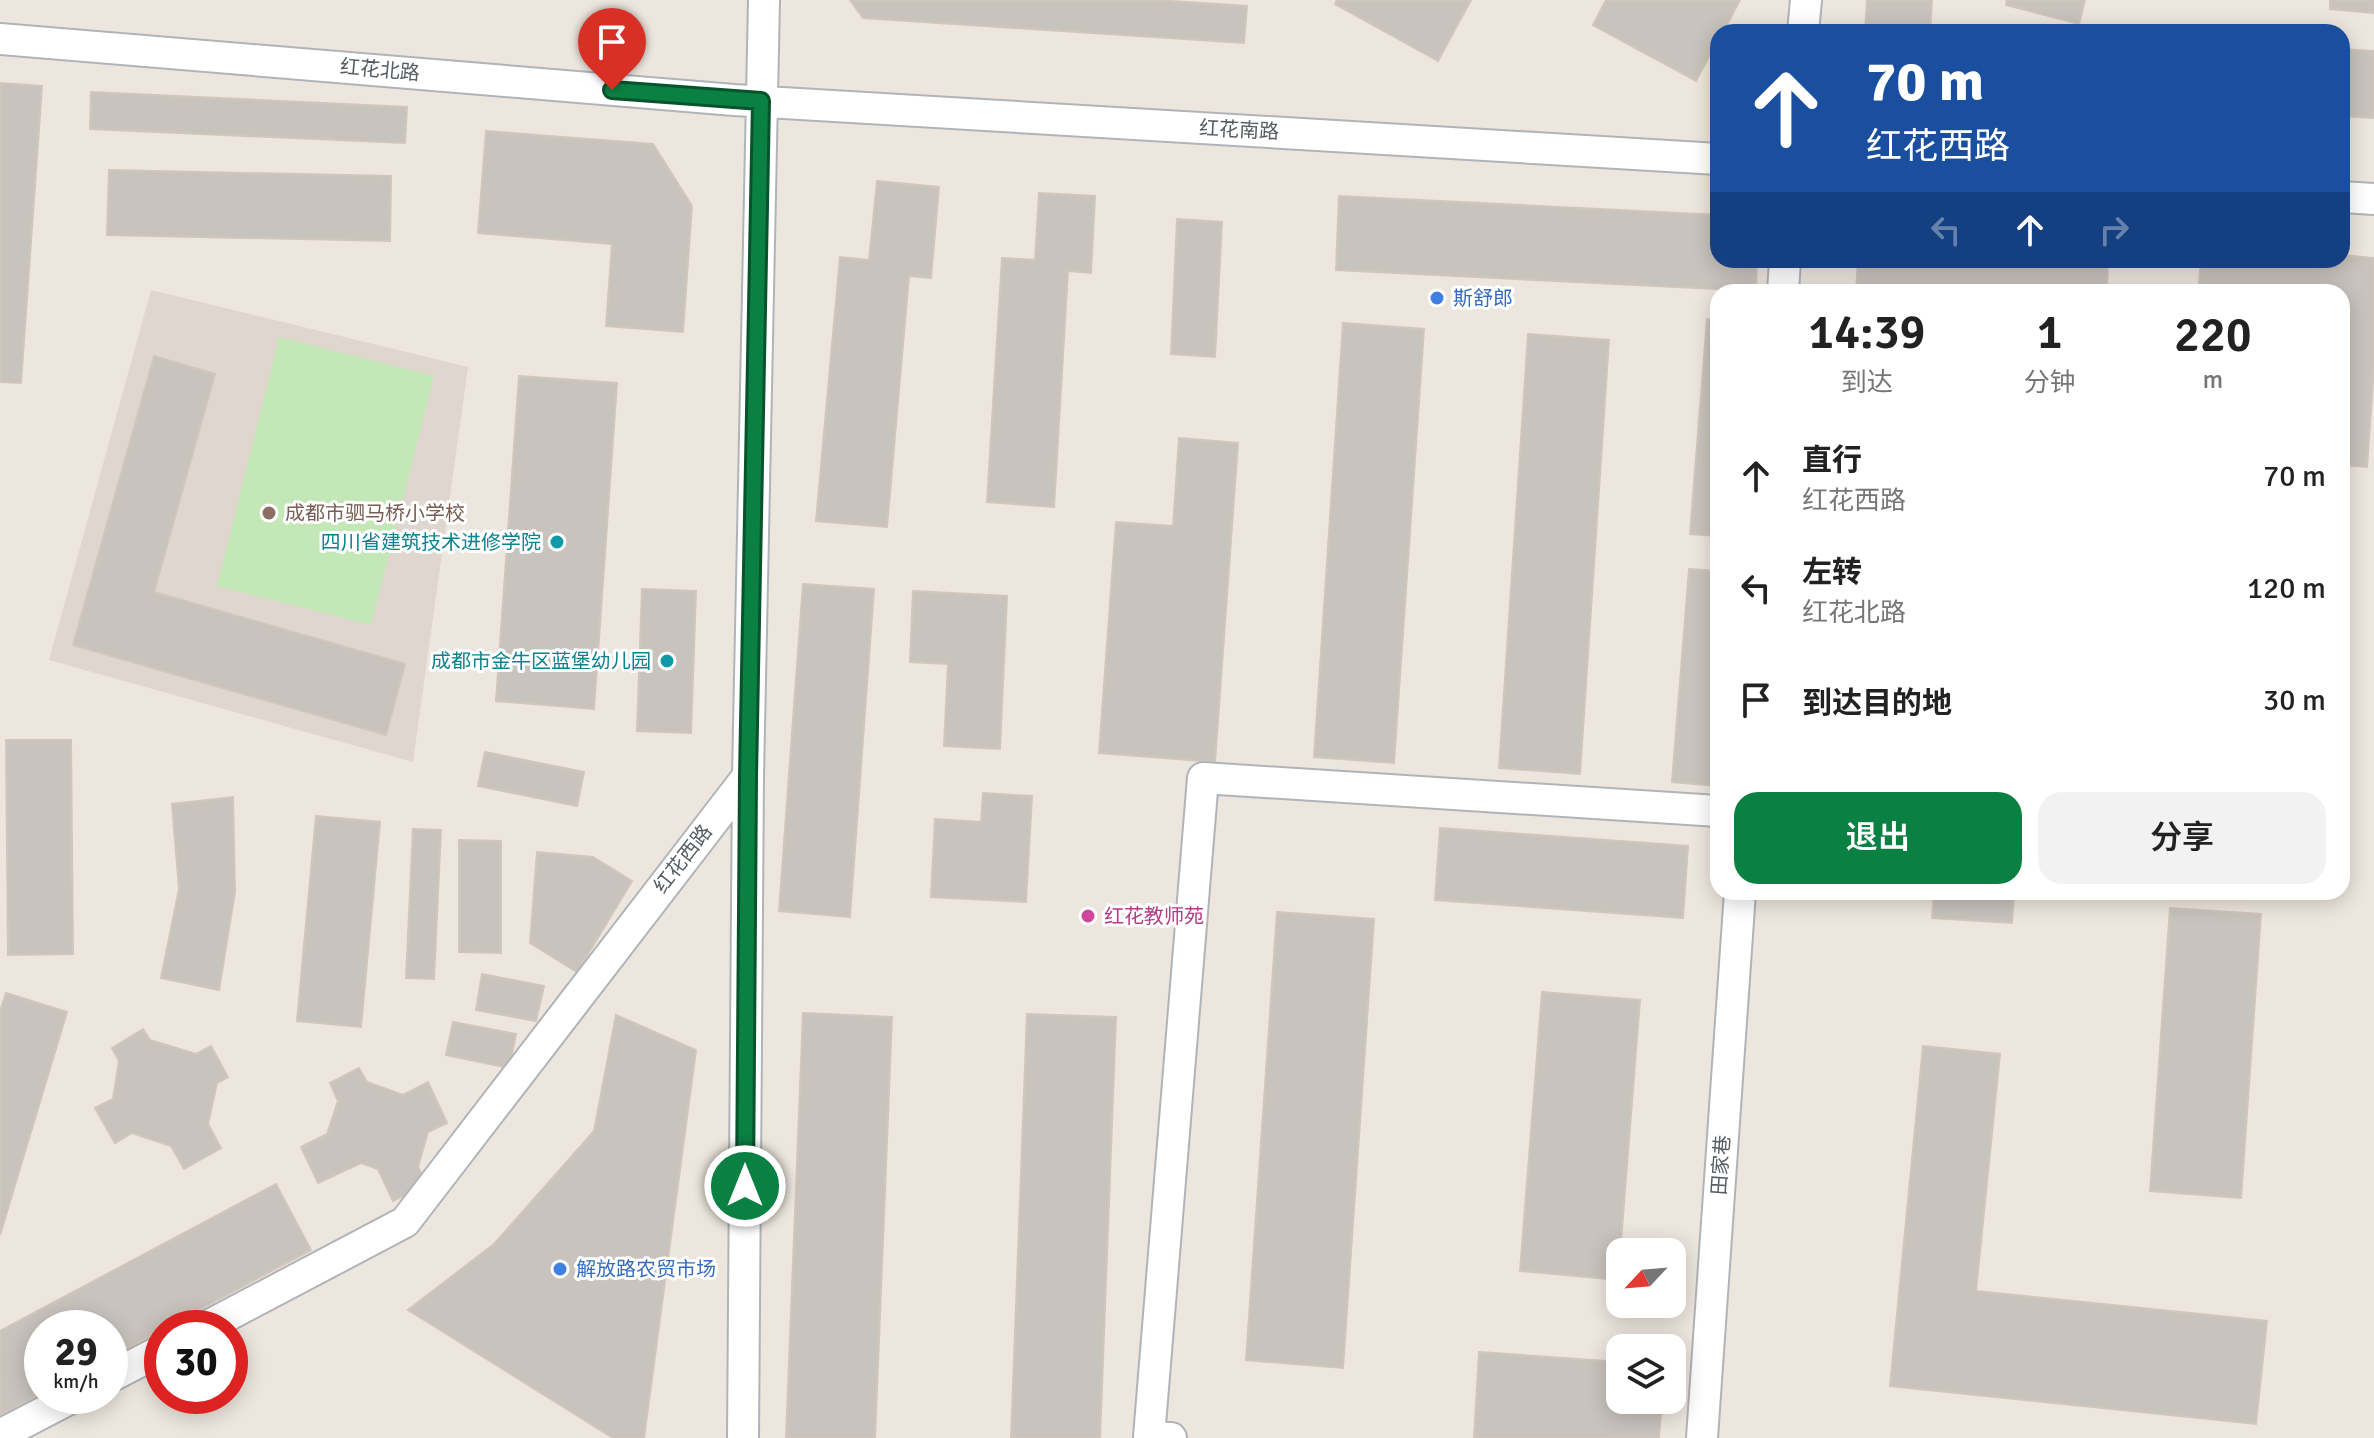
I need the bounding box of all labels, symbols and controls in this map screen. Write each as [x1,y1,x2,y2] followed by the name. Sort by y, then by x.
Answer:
[578,8,646,90] pin
[590,20,634,64] icon: arrive
[1866,47,1984,116] text: 70 m
[339,54,421,86] street label: 红花北路
[1734,56,1838,160] icon: ahead
[1198,115,1280,145] street label: 红花南路
[1866,124,2010,169] text: 红花西路
[1924,208,1968,252] icon: left
[2008,208,2052,252] icon: ahead
[2092,208,2136,252] icon: right
[1453,286,1513,311] place label: 斯舒郎
[1428,289,1446,307] marker: 斯舒郎
[1808,303,1925,362] text: 14:39
[2037,303,2063,362] text: 1
[2174,306,2252,365] text: 220
[2203,364,2223,396] text: m
[1841,367,1893,399] text: 到达
[2024,367,2076,399] text: 分钟
[1802,442,1862,479] text: 直行
[1734,454,1778,498] icon: ahead
[2263,458,2326,495] text: 70 m
[1802,485,1906,517] text: 红花西路
[285,501,465,526] place label: 成都市驷马桥小学校
[260,504,278,522] marker: 成都市驷马桥小学校
[321,530,541,555] place label: 四川省建筑技术进修学院
[548,533,566,551] marker: 四川省建筑技术进修学院
[1802,554,1862,591] text: 左转
[1734,566,1778,610] icon: left
[2247,570,2326,607] text: 120 m
[1802,597,1906,629] text: 红花北路
[431,649,651,674] place label: 成都市金牛区蓝堡幼儿园
[658,652,676,670] marker: 成都市金牛区蓝堡幼儿园
[1734,678,1778,722] icon: arrive
[2263,682,2326,719] text: 30 m
[1802,685,1952,722] text: 到达目的地
[1734,792,2022,884] button: 退出
[2038,792,2326,884] button: 分享
[649,820,717,898] street label: 红花西路
[1104,904,1204,929] place label: 红花教师苑
[1079,907,1097,925] marker: 红花教师苑
[1706,1134,1736,1196] street label: 田家巷
[703,1144,787,1228] position arrow
[1606,1238,1686,1318] north arrow
[1606,1238,1686,1414] map controls
[576,1257,716,1282] place label: 解放路农贸市场
[551,1260,569,1278] marker: 解放路农贸市场
[144,1310,248,1414] speed limit sign: 30
[54,1327,98,1377] text: 29
[1606,1334,1686,1414] button: layers
[53,1369,99,1394] text: km/h

